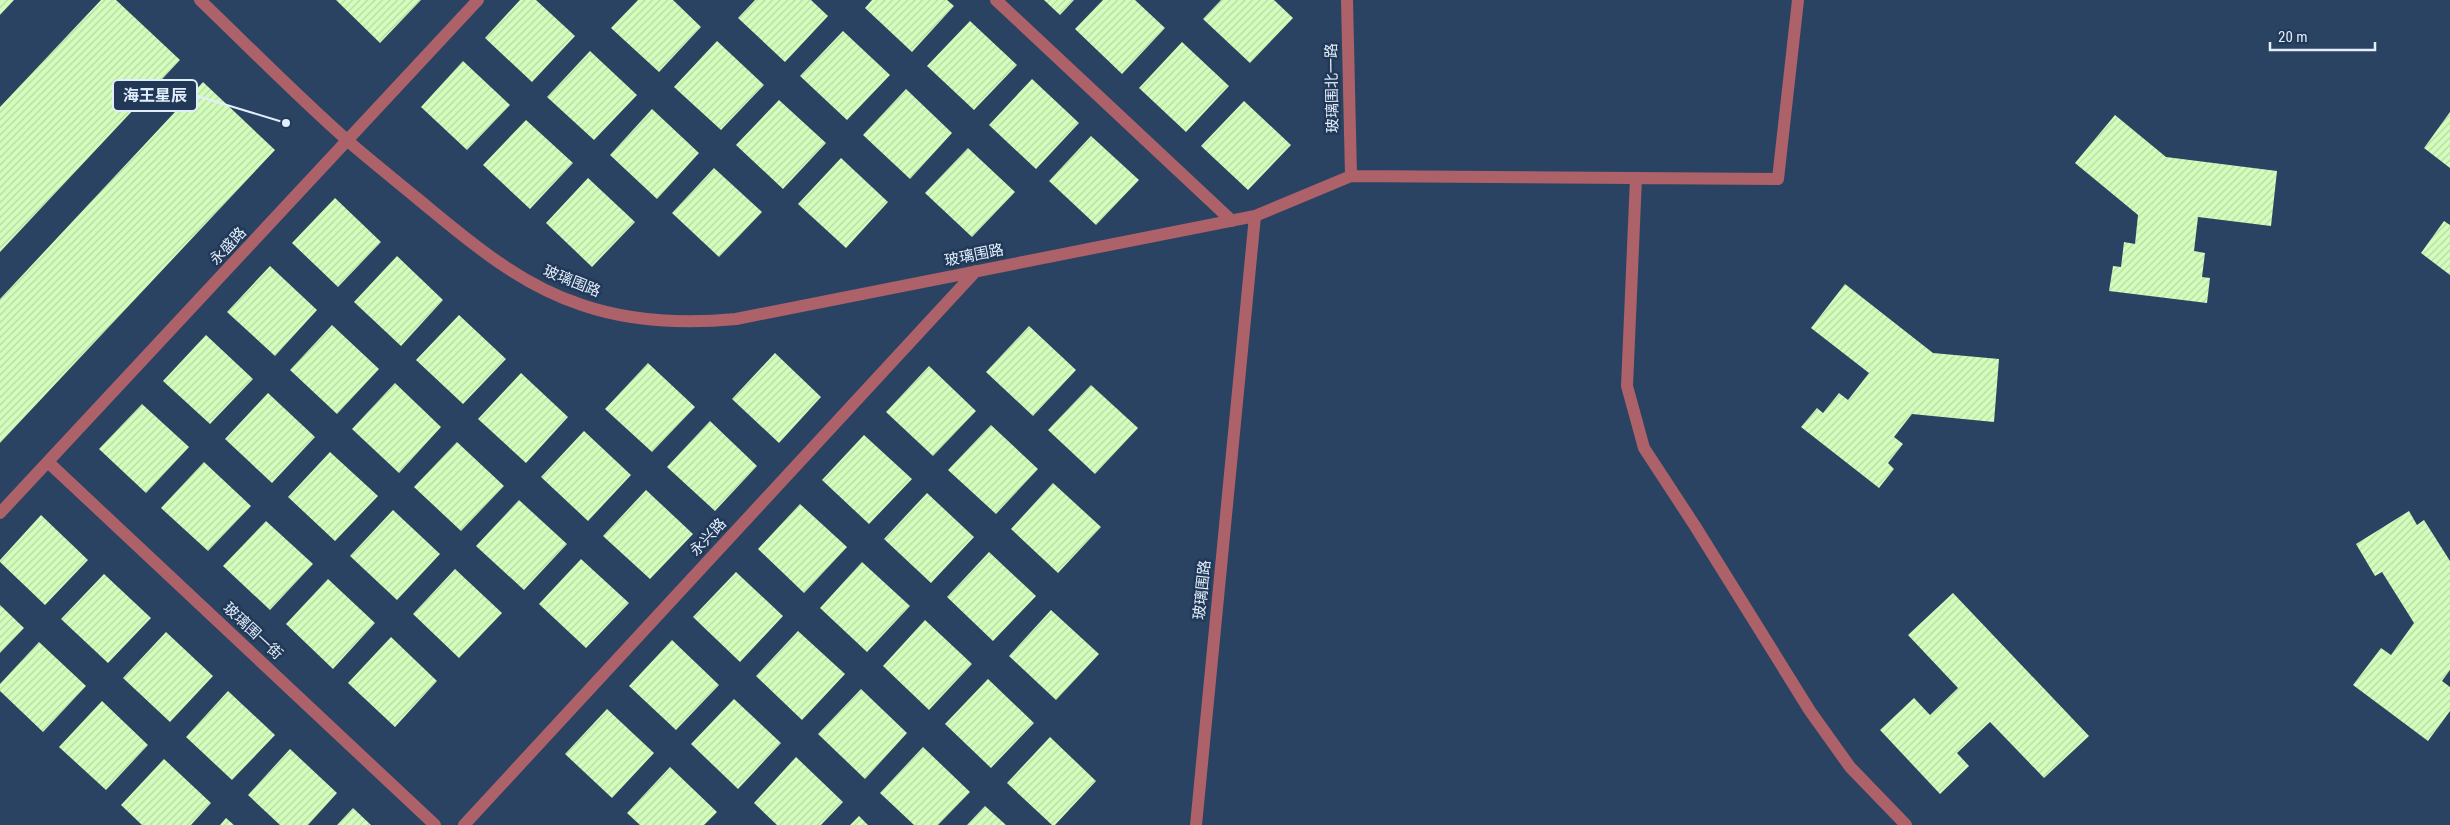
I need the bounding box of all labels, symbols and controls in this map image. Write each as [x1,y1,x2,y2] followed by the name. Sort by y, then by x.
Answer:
[2270,20,2375,52] scale bar
[2278,28,2308,46] text: 20 m
[1322,43,1342,133] street label: 玻璃围北一路
[113,80,197,111] callout: 海王星辰
[123,86,187,105] text: 海王星辰
[206,223,250,269] street label: 永盛路
[943,240,1005,270] street label: 玻璃围路
[541,261,603,301] street label: 玻璃围路
[686,514,730,560] street label: 永兴路
[1190,559,1214,621] street label: 玻璃围路
[219,599,287,663] street label: 玻璃围一街

